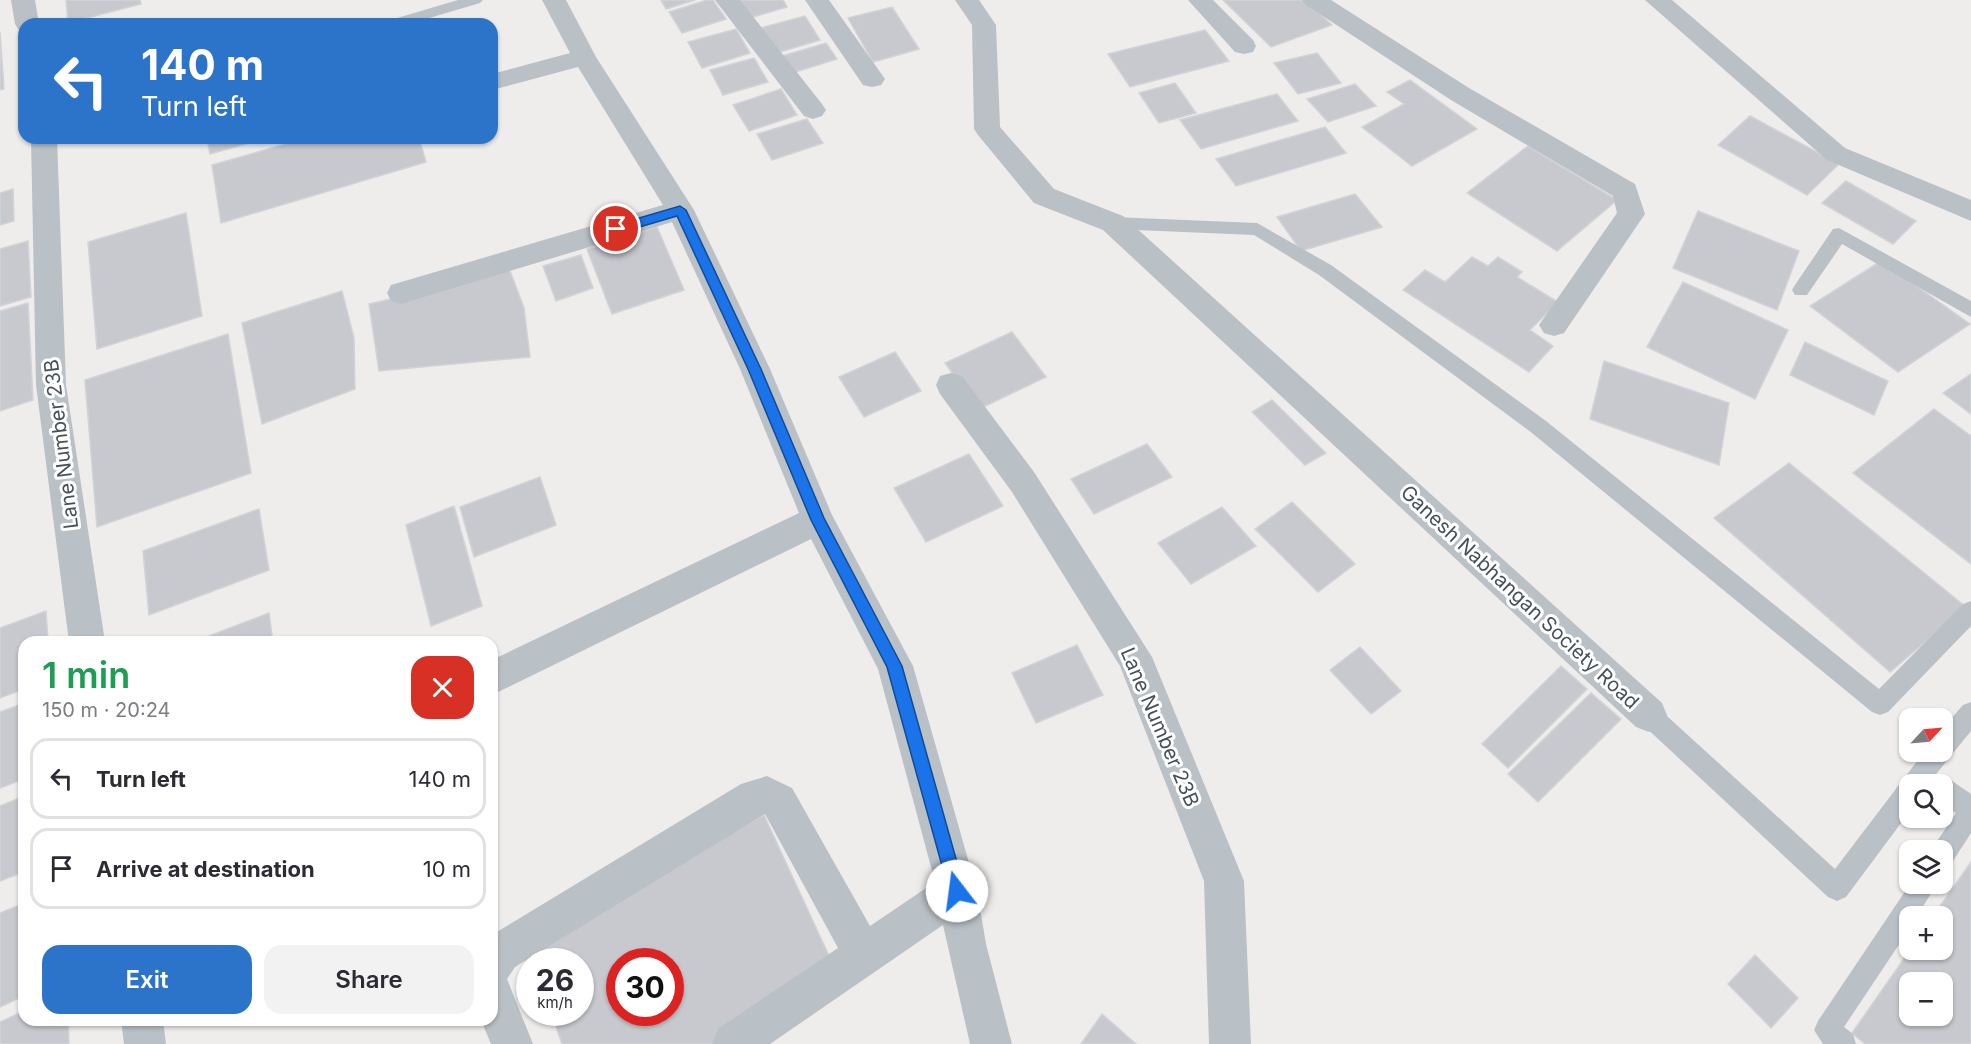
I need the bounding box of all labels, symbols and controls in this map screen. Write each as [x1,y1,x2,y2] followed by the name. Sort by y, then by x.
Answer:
[141,39,264,90] text: 140 m
[42,42,120,120] icon: left
[141,90,247,123] text: Turn left
[590,203,641,254] pin
[599,212,632,245] icon: arrive
[39,358,83,530] street label: Lane Number 23B
[1396,480,1644,714] street label: Ganesh Nabhangan Society Road
[1116,644,1204,810] street label: Lane Number 23B
[42,653,130,697] text: 1 min
[411,656,474,719] button: close
[42,698,170,722] text: 150 m · 20:24
[1899,708,1953,762] north arrow
[1899,708,1953,1026] map controls
[45,762,78,795] icon: left
[96,766,186,792] text: Turn left
[409,766,471,792] text: 140 m
[1899,774,1953,828] button: search
[1899,840,1953,894] button: layers
[45,852,78,885] icon: arrive
[96,856,315,882] text: Arrive at destination
[423,856,471,882] text: 10 m
[925,859,989,923] position arrow
[1899,906,1953,960] button: +
[42,945,252,1014] button: Exit
[264,945,474,1014] button: Share
[606,948,684,1026] speed limit sign: 30
[536,962,574,998] text: 26
[1899,972,1953,1026] button: −
[537,993,573,1012] text: km/h

